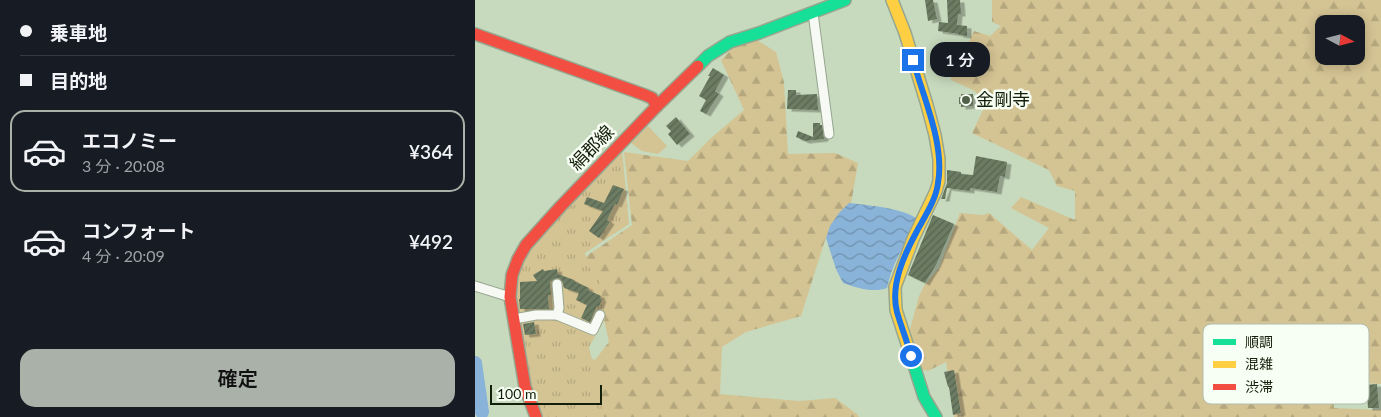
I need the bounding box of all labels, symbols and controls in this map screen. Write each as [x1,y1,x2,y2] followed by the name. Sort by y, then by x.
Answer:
[1315,15,1365,65] north arrow
[1315,15,1365,65] map controls
[50,21,107,44] text: 乗車地
[931,42,991,78] callout: 1 分
[902,49,924,71] route end
[945,50,975,69] text: 1 分
[50,69,107,92] text: 目的地
[976,88,1030,110] place label: 金剛寺
[960,94,972,106] marker: 金剛寺
[565,120,618,174] street label: 絹郡線
[22,129,67,174] icon: car
[82,129,177,152] text: エコノミー
[409,140,453,163] text: ¥364
[82,156,165,175] text: 3 分 · 20:08
[22,219,67,264] icon: car
[82,219,195,242] text: コンフォート
[409,230,453,253] text: ¥492
[82,246,165,265] text: 4 分 · 20:09
[1203,324,1369,404] legend
[1245,333,1273,350] text: 順調
[900,345,922,367] route start
[20,349,455,407] button: 確定
[1245,355,1273,372] text: 混雑
[1245,378,1273,395] text: 渋滞
[490,382,603,405] scale bar
[497,385,536,402] text: 100 m

